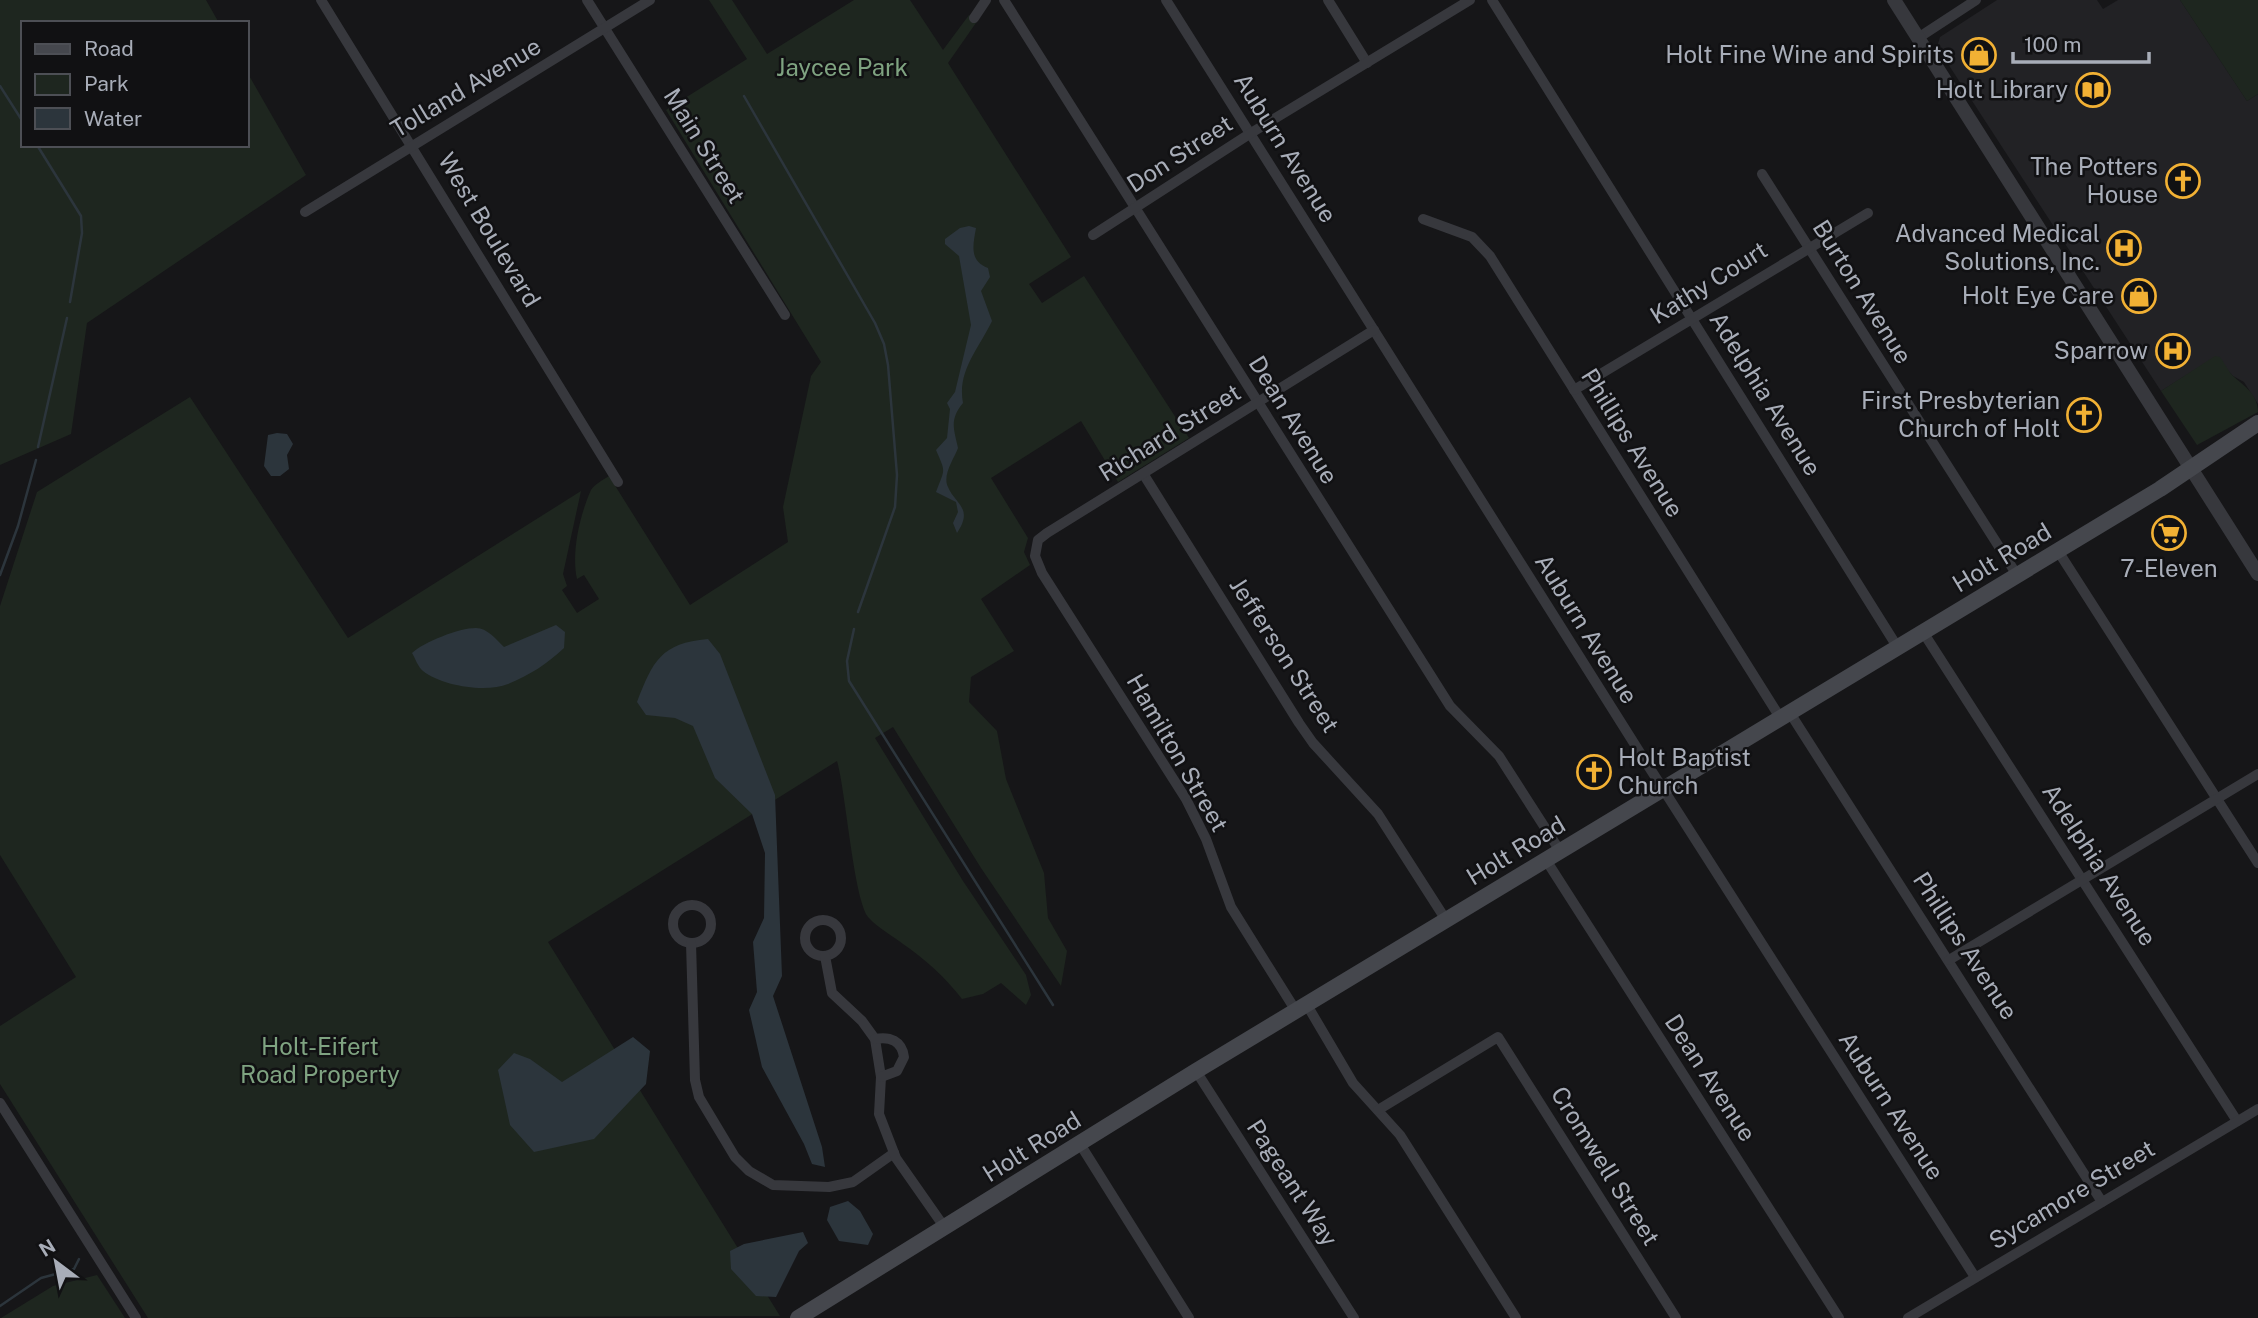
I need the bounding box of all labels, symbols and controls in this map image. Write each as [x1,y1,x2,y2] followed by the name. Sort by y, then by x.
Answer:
[21,21,248,147] legend
[2013,21,2150,65] scale bar
[385,31,546,143] street label: Tolland Avenue
[2024,32,2081,57] text: 100 m
[84,36,134,61] text: Road
[1960,36,1998,74] shop icon: Holt Fine Wine and Spirits
[1665,40,1954,68] place label: Holt Fine Wine and Spirits
[776,53,908,81] park label: Jaycee Park
[1229,68,1343,227] street label: Auburn Avenue
[84,71,129,96] text: Park
[2074,71,2112,109] library icon: Holt Library
[1936,75,2068,103] place label: Holt Library
[658,83,751,208] street label: Main Street
[84,106,142,131] text: Water
[1122,109,1237,198] street label: Don Street
[433,147,547,312] street label: West Boulevard
[2030,152,2158,208] place label: The Potters House
[2164,162,2202,200] church icon: The Potters House
[1808,215,1918,368] street label: Burton Avenue
[1895,219,2100,275] place label: Advanced Medical Solutions, Inc.
[2105,229,2143,267] hospital icon: Advanced Medical Solutions, Inc.
[1645,235,1772,329] street label: Kathy Court
[2120,277,2158,315] shop icon: Holt Eye Care
[1962,281,2114,309] place label: Holt Eye Care
[1704,307,1827,480] street label: Adelphia Avenue
[2154,332,2192,370] hospital icon: Sparrow
[2054,336,2148,364] place label: Sparrow
[1243,350,1344,489] street label: Dean Avenue
[1576,363,1690,522] street label: Phillips Avenue
[1094,378,1245,487] street label: Richard Street
[1861,386,2060,442] place label: First Presbyterian Church of Holt
[2065,396,2103,434] church icon: First Presbyterian Church of Holt
[2150,514,2188,552] supermarket icon: 7-Eleven
[1947,517,2056,598] street label: Holt Road
[1530,549,1644,708] street label: Auburn Avenue
[2120,554,2218,582] place label: 7-Eleven
[1224,572,1345,737] street label: Jefferson Street
[1121,669,1234,836] street label: Hamilton Street
[1618,743,1751,799] place label: Holt Baptist Church
[1575,753,1613,791] church icon: Holt Baptist Church
[2037,778,2163,951] street label: Adelphia Avenue
[1461,810,1570,891] street label: Holt Road
[1908,867,2024,1024] street label: Phillips Avenue
[1659,1009,1762,1146] street label: Dean Avenue
[1834,1026,1950,1185] street label: Auburn Avenue
[240,1032,400,1088] park label: Holt-Eifert Road Property
[1546,1081,1666,1250] street label: Cromwell Street
[977,1105,1086,1187] street label: Holt Road
[1242,1114,1344,1251] street label: Pageant Way
[1984,1134,2159,1255] street label: Sycamore Street
[21,1227,91,1297] north arrow
[35,1234,59,1261] text: N

